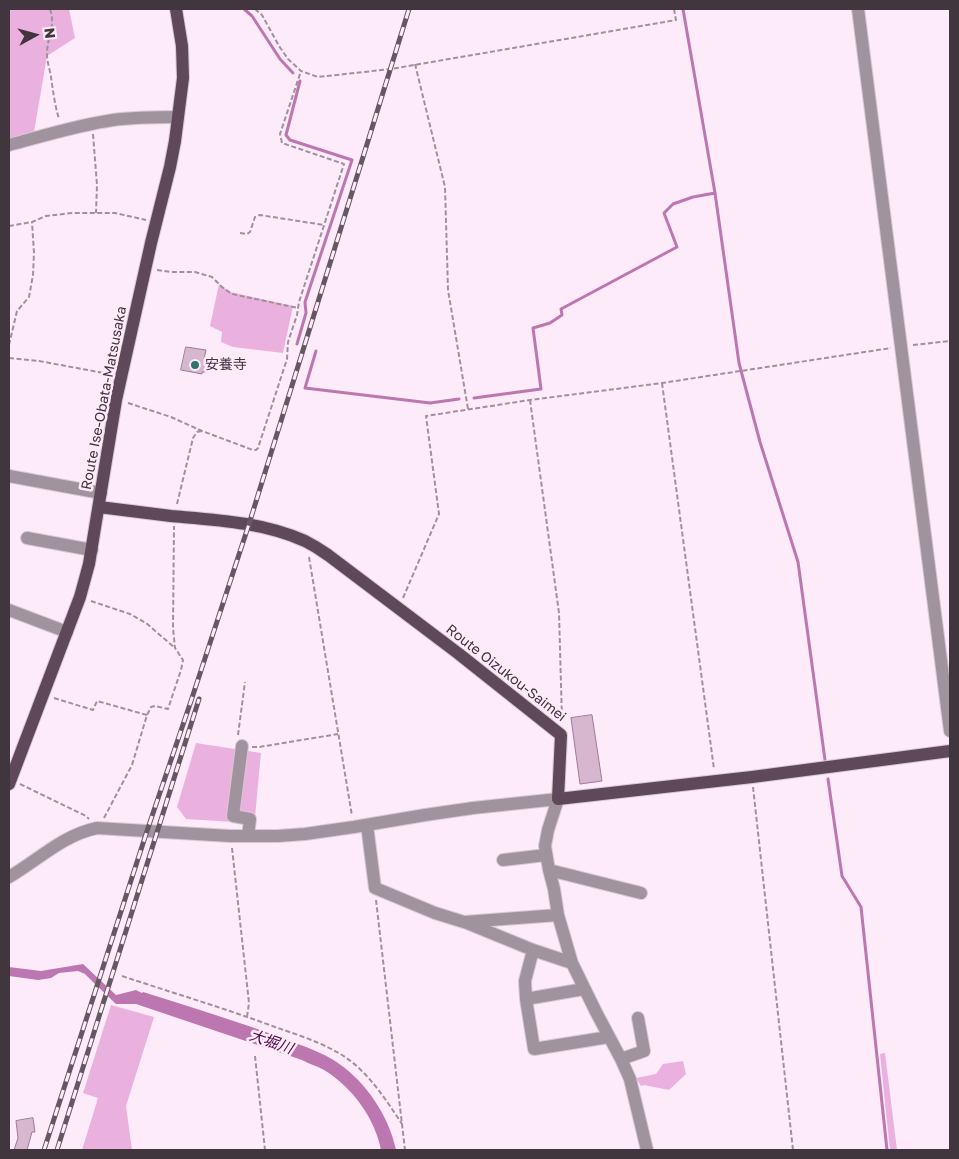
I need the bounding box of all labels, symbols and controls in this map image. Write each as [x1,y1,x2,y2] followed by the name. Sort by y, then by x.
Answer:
[10,10,60,60] north arrow
[41,27,59,39] text: N
[78,305,130,491] street label: Route Ise-Obata-Matsusaka
[205,357,247,373] place label: 安養寺
[189,359,201,371] marker: 安養寺
[443,621,569,725] street label: Route Oizukou-Saimei
[247,1026,295,1058] water label: 大堀川

